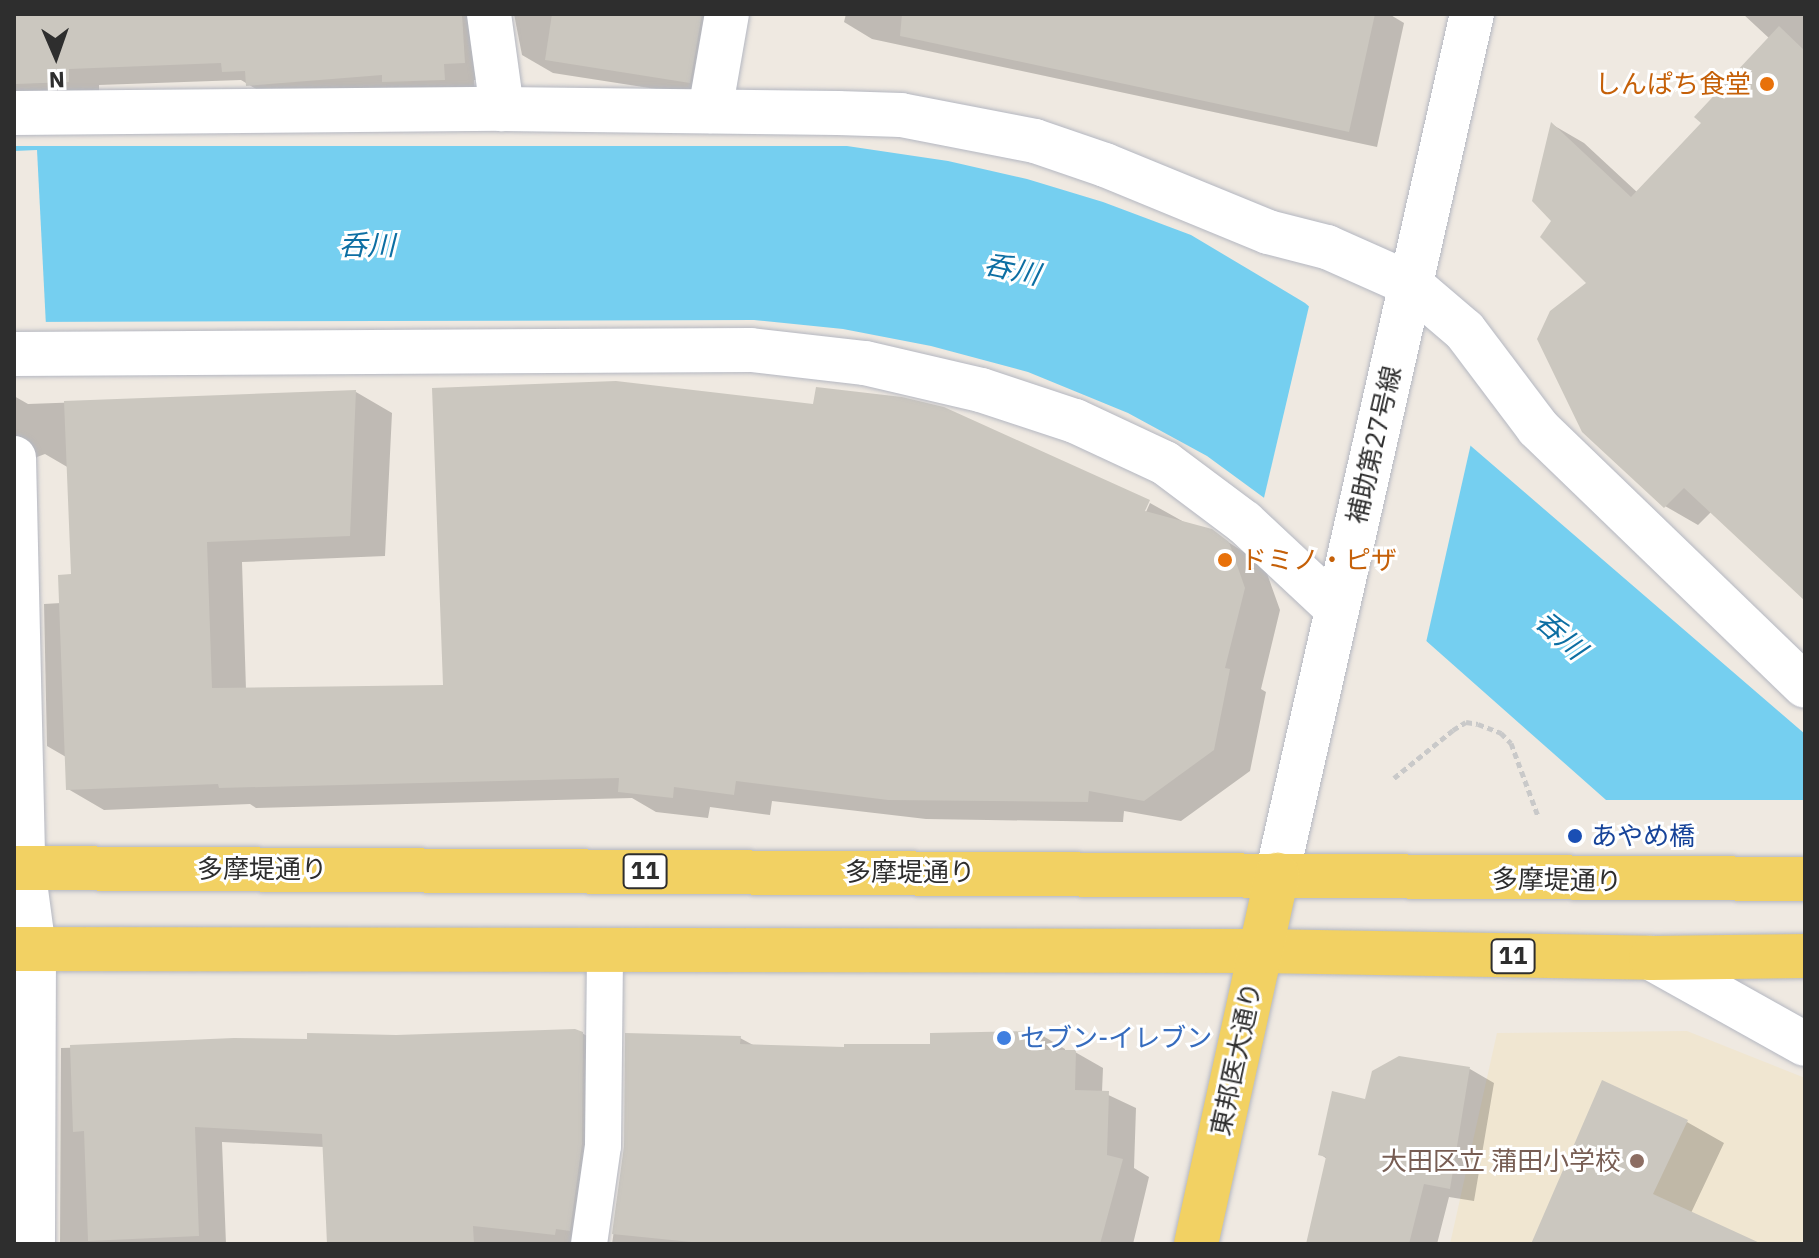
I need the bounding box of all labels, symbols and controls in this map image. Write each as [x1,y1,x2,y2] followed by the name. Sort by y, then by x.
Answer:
[16,16,96,96] north arrow
[48,66,65,95] text: N
[1595,68,1751,100] place label: しんぱち食堂
[1758,75,1776,93] marker: しんぱち食堂
[339,228,395,262] water label: 呑川
[981,247,1043,291] water label: 呑川
[1341,363,1407,527] street label: 補助第27号線
[1241,544,1397,576] place label: ドミノ・ピザ
[1216,551,1234,569] marker: ドミノ・ピザ
[1529,604,1593,666] water label: 呑川
[1591,820,1695,852] place label: あやめ橋
[1566,827,1584,845] marker: あやめ橋
[621,851,669,891] road number: 11
[197,853,327,885] street label: 多摩堤通り
[845,856,975,888] street label: 多摩堤通り
[1492,863,1622,897] street label: 多摩堤通り
[1489,936,1537,976] road number: 11
[1205,979,1267,1139] street label: 東邦医大通り
[1020,1022,1212,1054] place label: セブン-イレブン
[995,1029,1013,1047] marker: セブン-イレブン
[1381,1145,1621,1177] place label: 大田区立 蒲田小学校
[1628,1152,1646,1170] marker: 大田区立 蒲田小学校

